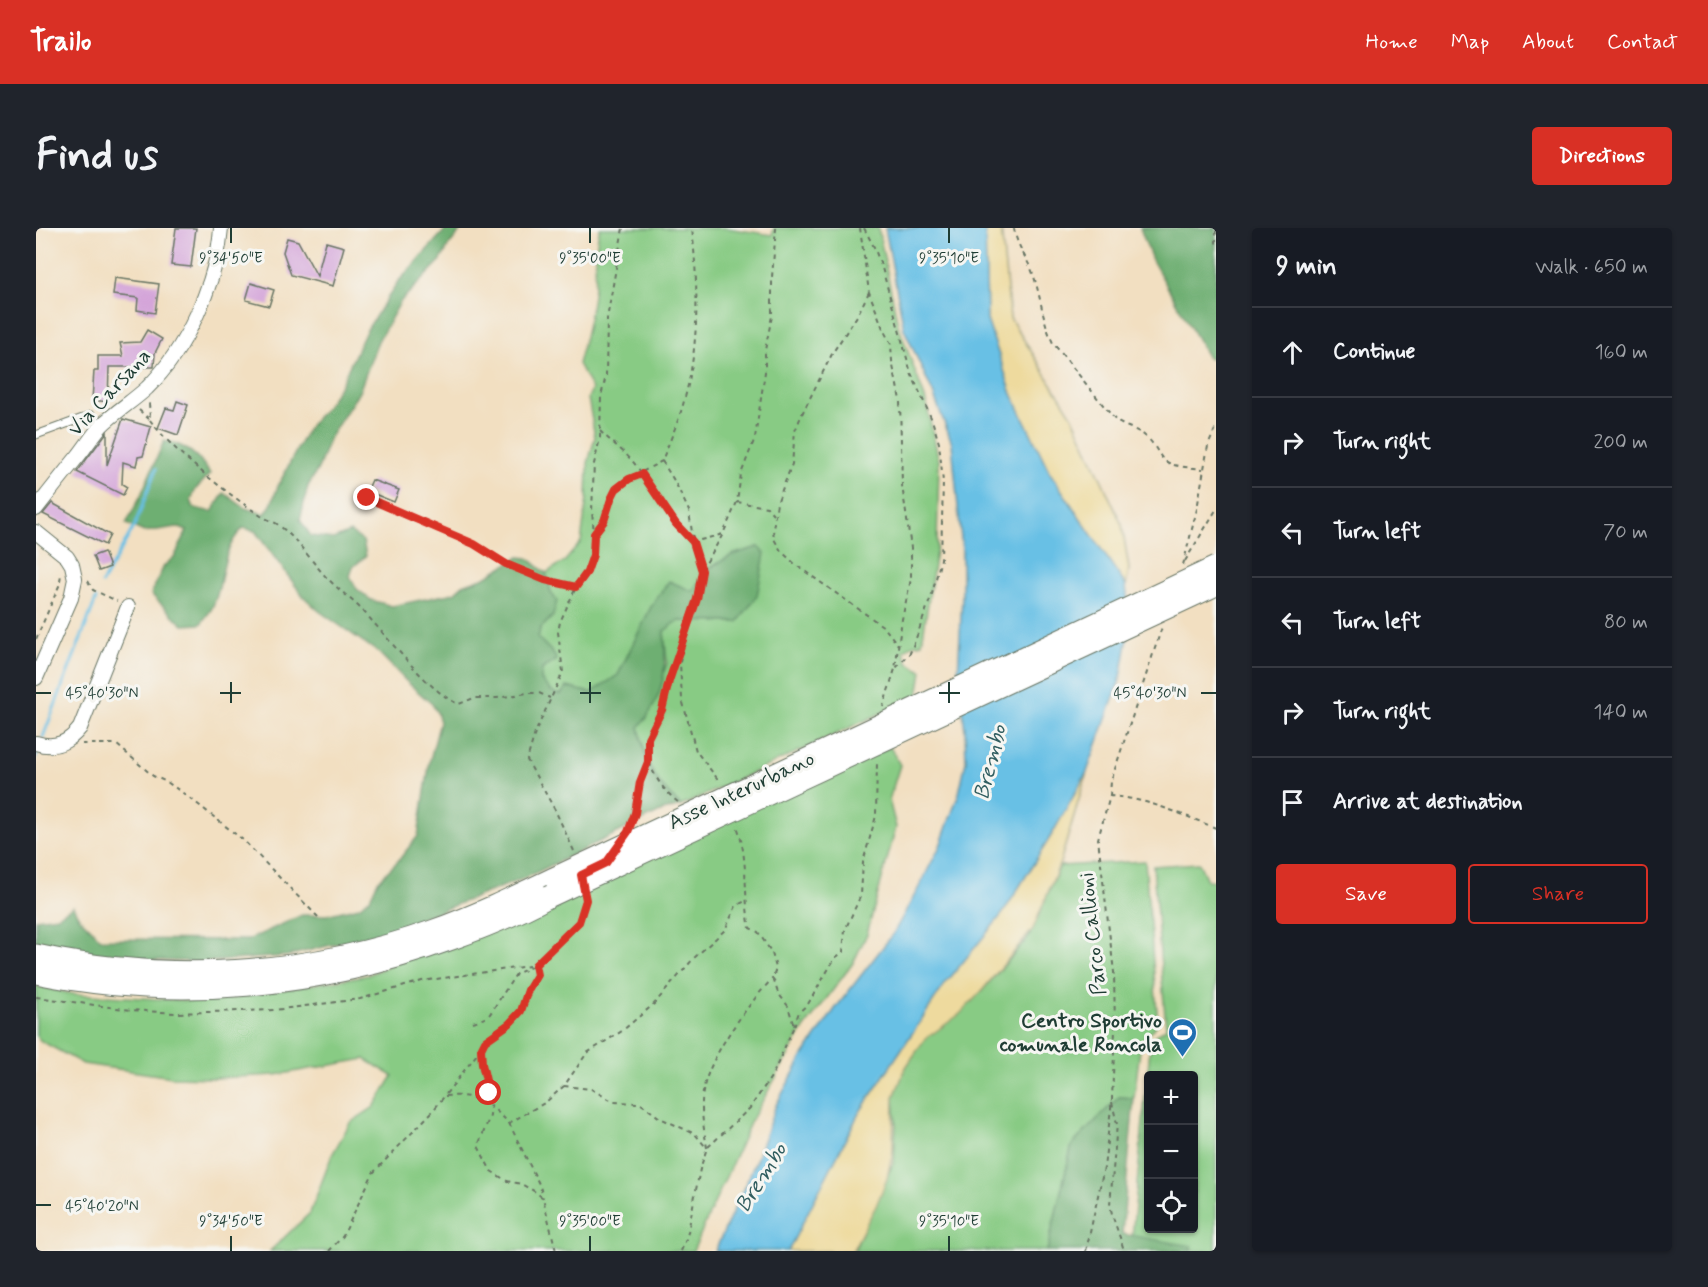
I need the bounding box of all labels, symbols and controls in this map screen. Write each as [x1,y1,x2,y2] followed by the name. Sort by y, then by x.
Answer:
[30,24,91,61] text: Trailo
[1366,28,1418,56] text: Home
[1451,28,1489,56] text: Map
[1522,28,1574,56] text: About
[1607,28,1678,56] text: Contact
[1532,127,1672,185] button: Directions
[36,129,158,184] text: Find us
[199,249,263,269] text: 9°34'50"E
[559,249,621,269] text: 9°35'00"E
[919,249,979,269] text: 9°35'10"E
[1276,250,1337,284] text: 9 min
[1535,254,1648,281] text: Walk · 650 m
[1276,336,1309,369] icon: ahead
[1333,338,1415,366] text: Continue
[1595,339,1648,366] text: 160 m
[62,343,158,443] street label: Via Carsana
[1276,426,1309,459] icon: right
[1333,428,1431,456] text: Turn right
[1593,429,1648,456] text: 200 m
[353,484,379,510] route end
[1276,516,1309,549] icon: left
[1333,518,1421,546] text: Turn left
[1603,519,1648,546] text: 70 m
[1276,606,1309,639] icon: left
[1333,608,1421,636] text: Turn left
[1604,609,1648,636] text: 80 m
[65,684,139,704] text: 45°40'30"N
[1113,684,1187,704] text: 45°40'30"N
[1276,696,1309,729] icon: right
[1333,698,1431,726] text: Turn right
[1594,699,1648,726] text: 140 m
[968,721,1014,803] water label: Brembo
[664,745,819,837] street label: Asse Interurbano
[1276,786,1309,819] icon: arrive
[1333,788,1523,816] text: Arrive at destination
[1276,864,1456,924] button: Save
[1468,864,1648,924] button: Share
[1073,871,1113,997] street label: Parco Callioni
[999,1007,1162,1059] place label: Centro Sportivo comunale Roncola
[1167,1016,1199,1058] sports icon: Centro Sportivo comunale Roncola
[1144,1071,1198,1233] map controls
[1144,1071,1198,1125] button: +
[475,1079,501,1105] route start
[1144,1125,1198,1179] button: −
[730,1137,794,1218] water label: Brembo
[1144,1179,1198,1233] button: locate
[65,1197,139,1217] text: 45°40'20"N
[199,1212,263,1232] text: 9°34'50"E
[559,1212,621,1232] text: 9°35'00"E
[919,1212,979,1232] text: 9°35'10"E

